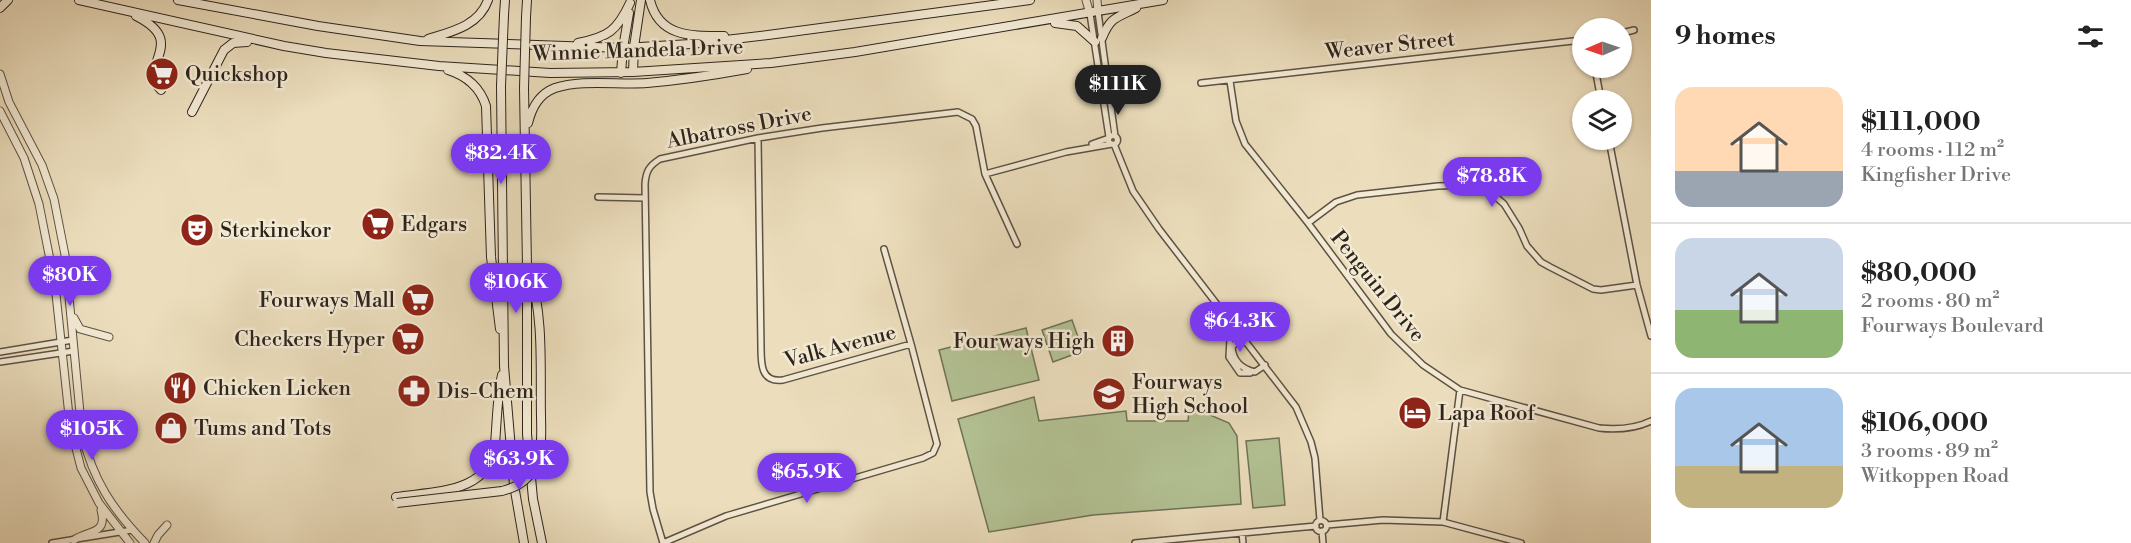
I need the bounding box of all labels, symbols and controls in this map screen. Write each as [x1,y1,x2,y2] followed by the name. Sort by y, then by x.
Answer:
[1572,18,1632,78] north arrow
[1572,18,1632,150] map controls
[1675,20,1776,52] text: 9 homes
[2074,20,2107,53] icon: filters
[1323,26,1457,66] street label: Weaver Street
[531,34,744,68] street label: Winnie Mandela Drive
[144,56,180,92] supermarket icon: Quickshop
[185,62,288,88] place label: Quickshop
[1076,65,1160,116] pin: $111K
[1089,72,1147,97] text: $111K
[1572,90,1632,150] button: layers
[663,101,814,155] street label: Albatross Drive
[1861,106,1981,138] text: $111,000
[1723,111,1795,183] icon: home
[452,134,550,185] pin: $82.4K
[1861,138,2004,163] text: 4 rooms · 112 m²
[465,141,537,166] text: $82.4K
[1443,157,1541,208] pin: $78.8K
[1861,163,2011,188] text: Kingfisher Drive
[1457,164,1527,189] text: $78.8K
[360,206,396,242] supermarket icon: Edgars
[179,212,215,248] theatre icon: Sterkinekor
[401,212,467,238] place label: Edgars
[220,218,331,244] place label: Sterkinekor
[1324,226,1430,348] street label: Penguin Drive
[34,256,106,307] pin: $80K
[1861,257,1977,289] text: $80,000
[1723,262,1795,334] icon: home
[42,263,98,288] text: $80K
[474,263,558,314] pin: $106K
[484,270,548,295] text: $106K
[400,282,436,318] supermarket icon: Fourways Mall
[259,288,395,314] place label: Fourways Mall
[1861,289,1999,314] text: 2 rooms · 80 m²
[1191,302,1289,353] pin: $64.3K
[1204,309,1276,334] text: $64.3K
[1861,314,2044,339] text: Fourways Boulevard
[781,320,899,375] street label: Valk Avenue
[390,321,426,357] supermarket icon: Checkers Hyper
[1100,323,1136,359] building icon: Fourways High
[234,327,385,353] place label: Checkers Hyper
[953,329,1095,355] place label: Fourways High
[162,370,198,406] restaurant icon: Chicken Licken
[1132,370,1248,420] place label: Fourways High School
[396,373,432,409] pharmacy icon: Dis-Chem
[203,376,352,402] place label: Chicken Licken
[1091,376,1127,412] school or university icon: Fourways High School
[437,379,534,405] place label: Dis-Chem
[1397,395,1433,431] hotel icon: Lapa Roof
[1438,401,1536,427] place label: Lapa Roof
[1861,407,1988,439] text: $106,000
[50,410,134,461] pin: $105K
[153,410,189,446] shop icon: Tums and Tots
[1723,412,1795,484] icon: home
[194,416,331,442] place label: Tums and Tots
[60,417,124,442] text: $105K
[1861,439,1998,464] text: 3 rooms · 89 m²
[470,440,568,491] pin: $63.9K
[484,447,554,472] text: $63.9K
[758,453,856,504] pin: $65.9K
[771,460,843,485] text: $65.9K
[1861,464,2009,489] text: Witkoppen Road

